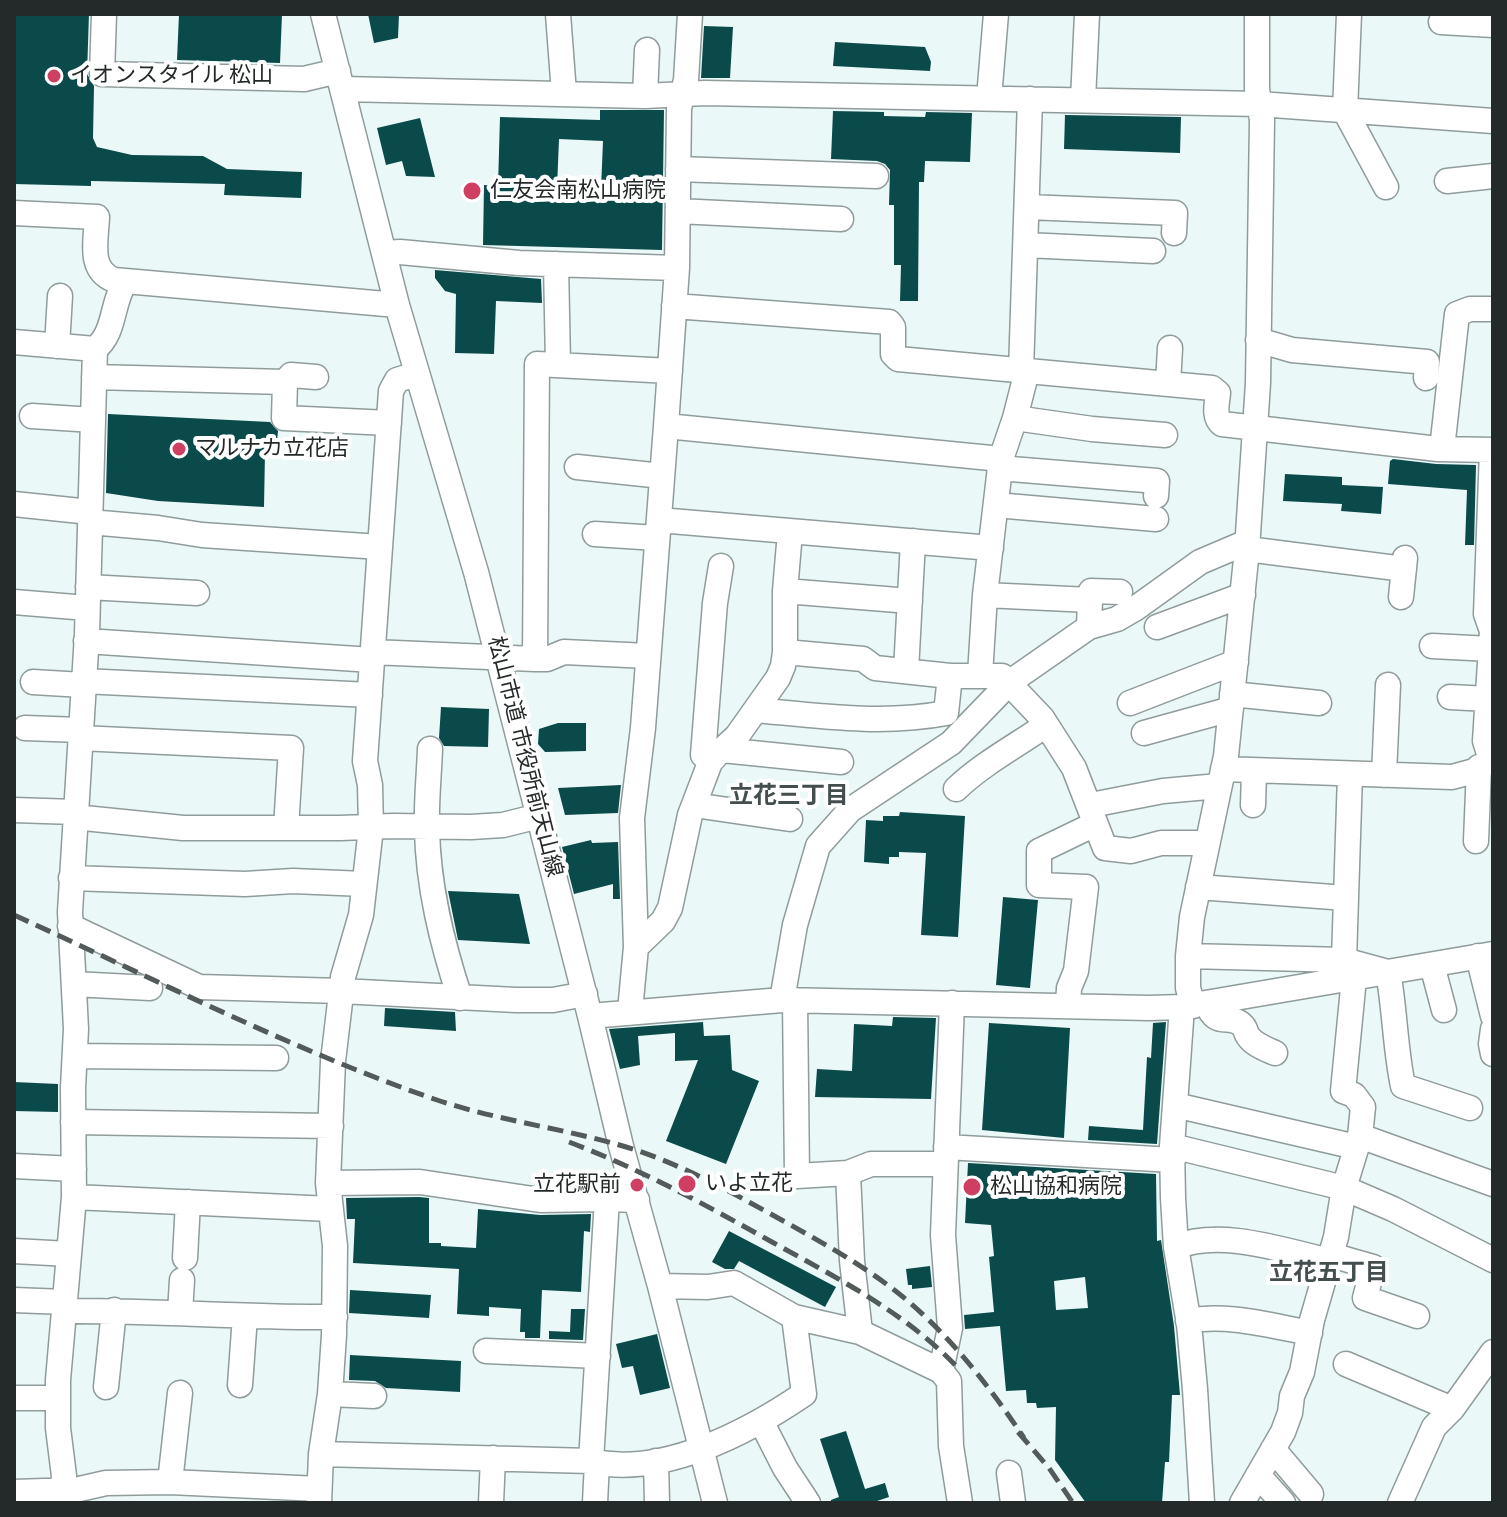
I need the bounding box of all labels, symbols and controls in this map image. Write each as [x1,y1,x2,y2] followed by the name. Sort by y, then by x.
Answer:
[70,63,273,89] place label: イオンスタイル 松山
[45,67,63,85] marker: イオンスタイル 松山
[490,178,666,204] place label: 仁友会南松山病院
[461,180,483,202] marker: 仁友会南松山病院
[195,436,349,462] place label: マルナカ立花店
[170,440,188,458] marker: マルナカ立花店
[481,634,567,880] street label: 松山市道 市役所前天山線
[729,783,849,811] district label: 立花三丁目
[705,1171,793,1197] place label: いよ立花
[533,1172,621,1198] place label: 立花駅前
[676,1173,698,1195] marker: いよ立花
[990,1174,1122,1200] place label: 松山協和病院
[628,1176,646,1194] marker: 立花駅前
[961,1176,983,1198] marker: 松山協和病院
[1269,1260,1389,1288] district label: 立花五丁目

